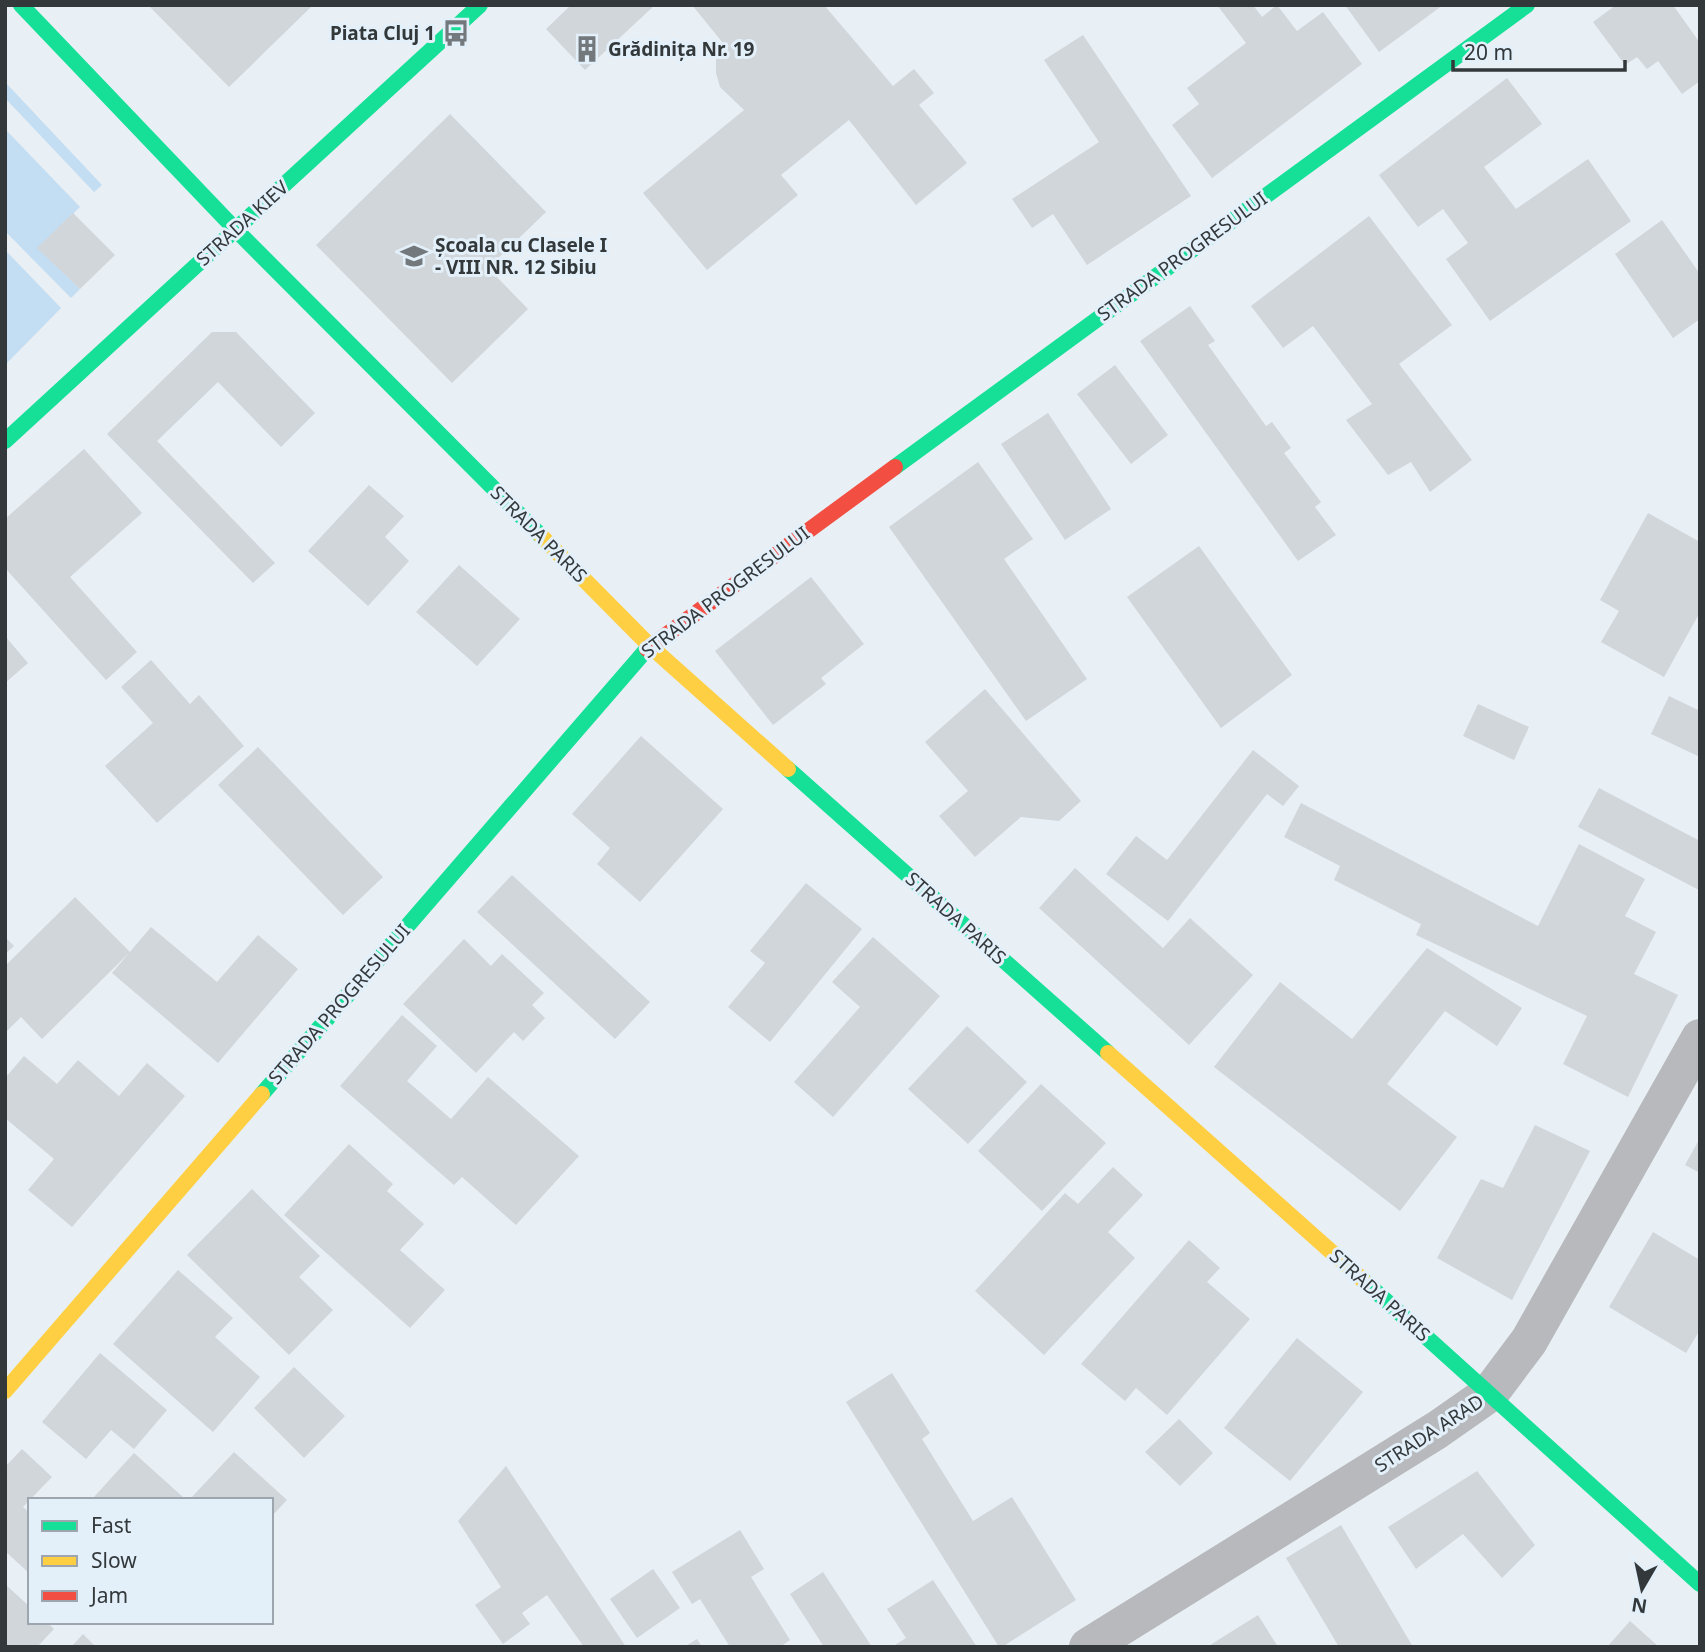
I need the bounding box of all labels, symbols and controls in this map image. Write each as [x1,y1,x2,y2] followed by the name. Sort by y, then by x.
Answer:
[441,18,471,48] bus stop icon: Piata Cluj 1
[330,20,435,46] place label: Piata Cluj 1
[1453,28,1624,72] scale bar
[572,34,602,64] building icon: Grădinița Nr. 19
[608,36,755,62] place label: Grădinița Nr. 19
[1464,38,1513,66] text: 20 m
[190,174,294,271] street label: STRADA KIEV
[1092,185,1272,327] street label: STRADA PROGRESULUI
[435,232,607,280] place label: Școala cu Clasele I - VIII NR. 12 Sibiu
[399,241,429,271] school or university icon: Școala cu Clasele I - VIII NR. 12 Sibiu
[485,480,593,588] street label: STRADA PARIS
[636,520,814,664] street label: STRADA PROGRESULUI
[900,866,1012,970] street label: STRADA PARIS
[262,918,416,1090] street label: STRADA PROGRESULUI
[1324,1243,1436,1347] street label: STRADA PARIS
[1369,1388,1489,1478] street label: STRADA ARAD
[28,1498,273,1624] legend
[91,1511,132,1539] text: Fast
[91,1546,137,1574] text: Slow
[1607,1554,1677,1624] north arrow
[89,1581,128,1609] text: Jam
[1630,1592,1649,1620] text: N

